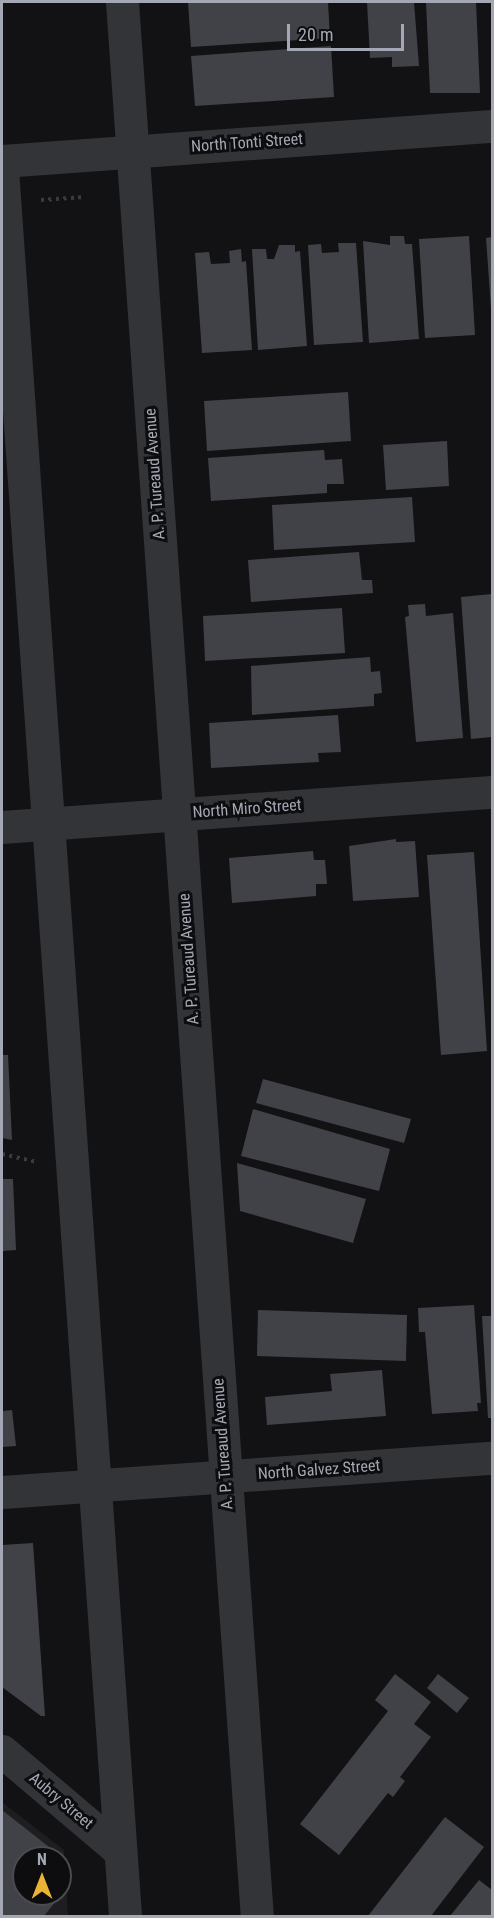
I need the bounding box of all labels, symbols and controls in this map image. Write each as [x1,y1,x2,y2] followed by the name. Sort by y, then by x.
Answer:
[290,12,407,50] scale bar
[298,24,333,45] text: 20 m
[190,130,304,156] street label: North Tonti Street
[141,408,169,540] street label: A. P. Tureaud Avenue
[192,796,302,822] street label: North Miro Street
[175,893,203,1025] street label: A. P. Tureaud Avenue
[209,1378,237,1510] street label: A. P. Tureaud Avenue
[257,1456,381,1484] street label: North Galvez Street
[25,1769,97,1833] street label: Aubry Street
[12,1846,72,1906] north arrow
[37,1850,47,1869] text: N

